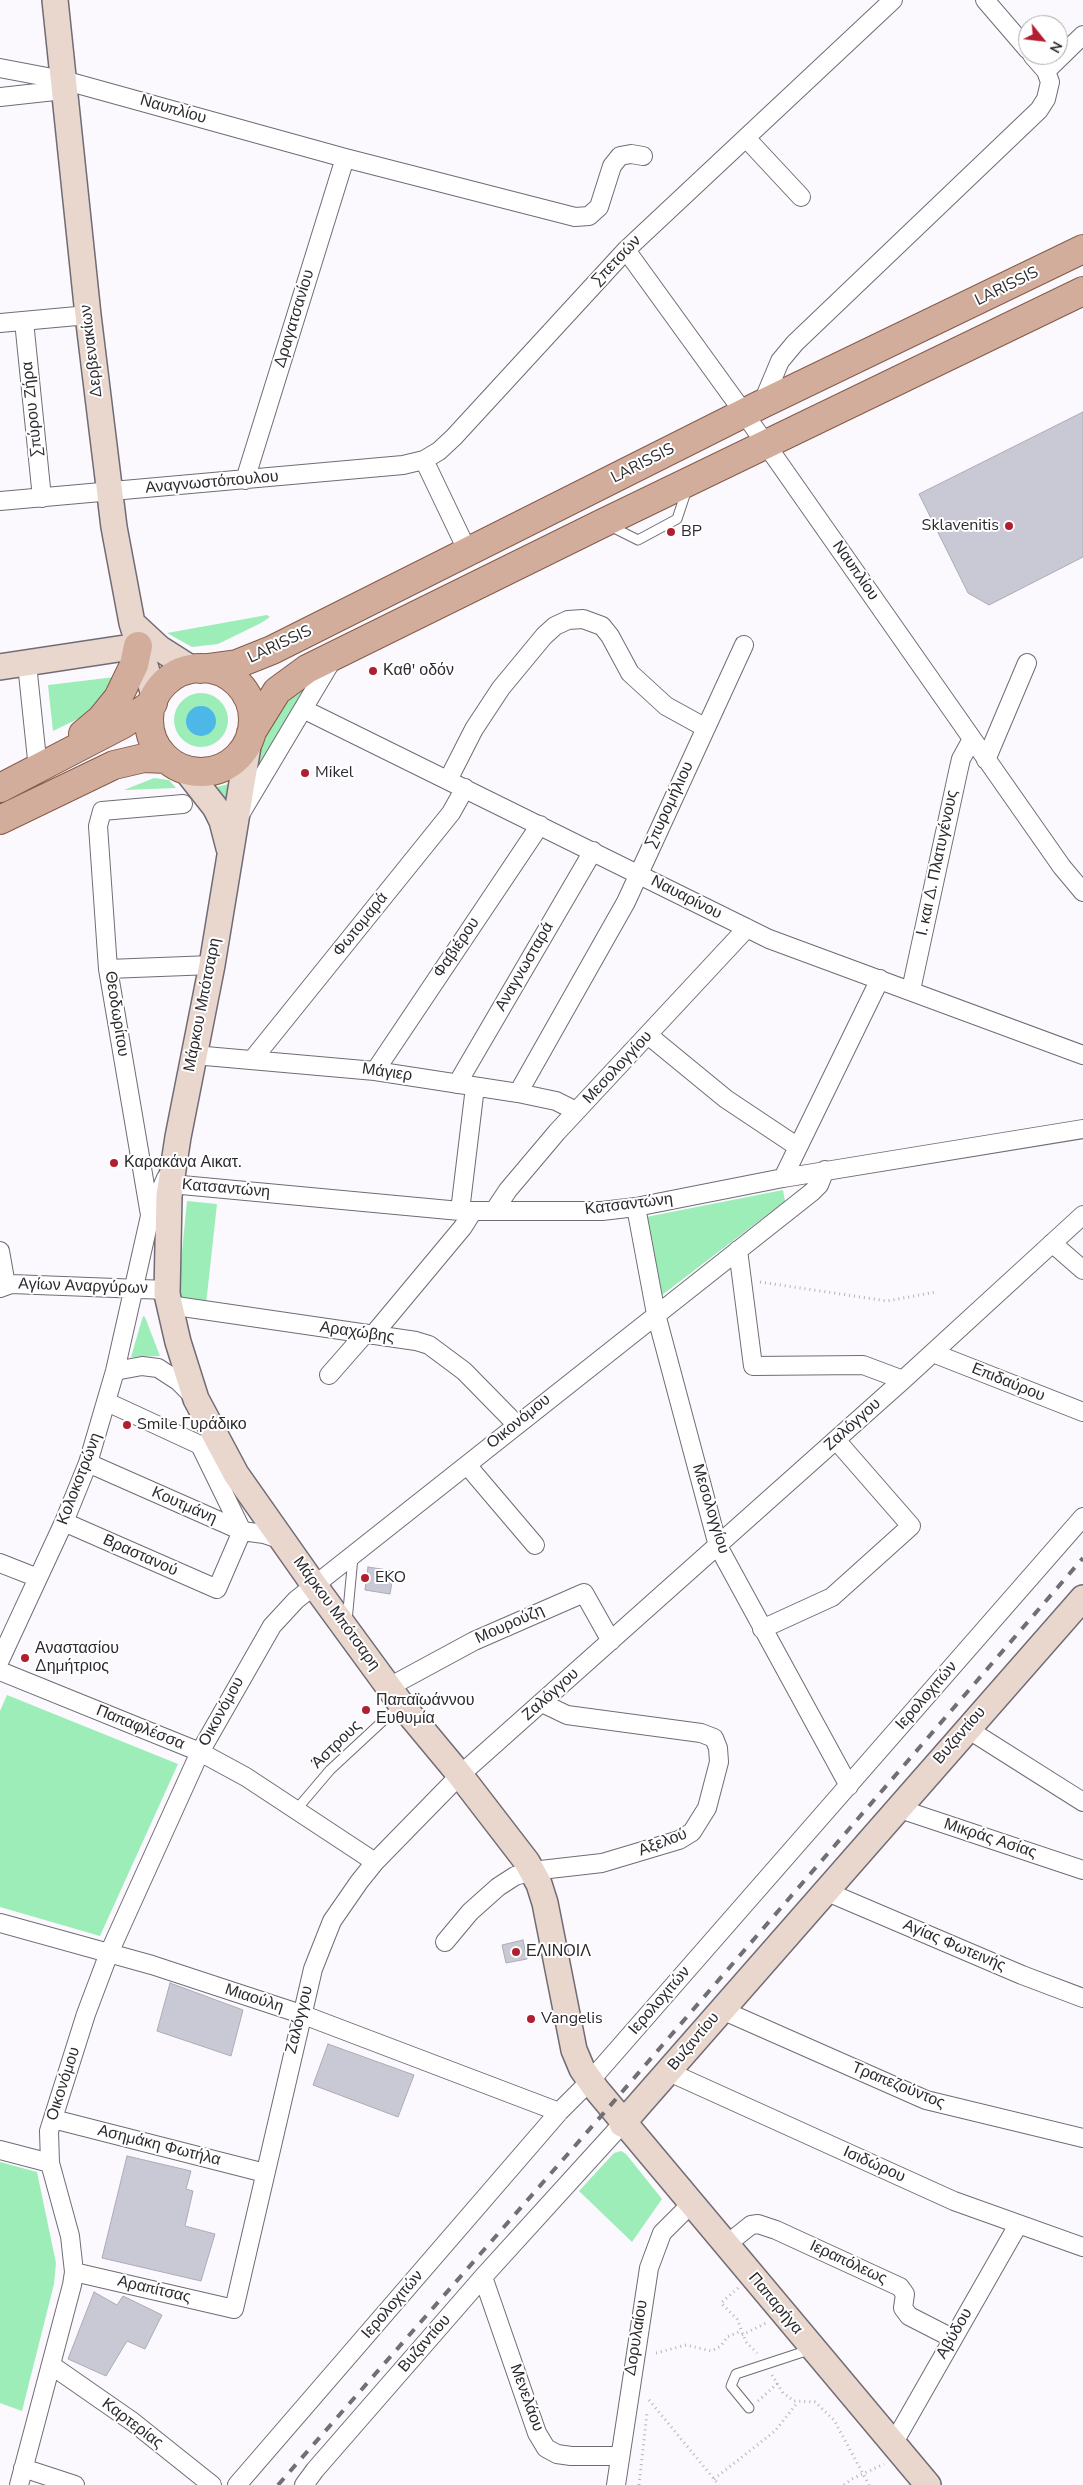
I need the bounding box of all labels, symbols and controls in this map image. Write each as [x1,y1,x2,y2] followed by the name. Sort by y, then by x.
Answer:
[1018,15,1068,65] north arrow
[1045,38,1067,56] text: N
[138,91,208,129] street label: Ναυπλίου
[588,232,646,290] street label: Σπετσών
[972,263,1042,311] street label: LARISSIS
[271,268,319,370] street label: Δραγατσανίου
[77,303,107,399] street label: Δερβενακίων
[18,360,48,458] street label: Σπύρου Ζήρα
[608,440,678,488] street label: LARISSIS
[145,468,279,498] street label: Αναγνωστόπουλου
[922,516,999,536] place label: Sklavenitis
[1003,520,1015,532] marker: Sklavenitis
[681,522,702,542] place label: BP
[665,526,677,538] marker: BP
[828,538,882,604] street label: Ναυπλίου
[245,622,315,668] street label: LARISSIS
[383,661,454,681] place label: Καθ' οδόν
[367,665,379,677] marker: Καθ' οδόν
[642,759,698,851] street label: Σπυρομήλιου
[315,763,353,783] place label: Mikel
[299,767,311,779] marker: Mikel
[913,788,963,938] street label: Ι. και Δ. Πλατυγένους
[647,872,725,924] street label: Ναυαρίνου
[329,889,393,961] street label: Φωτομαρά
[430,914,484,982] street label: Φαβιέρου
[492,919,558,1015] street label: Αναγνωσταρά
[181,936,225,1074] street label: Μάρκου Μπότσαρη
[100,970,132,1058] street label: Θεοδωρίτου
[579,1028,657,1108] street label: Μεσολογγίου
[361,1060,413,1086] street label: Μάγιερ
[124,1153,242,1173] place label: Καρακάνα Αικατ.
[108,1157,120,1169] marker: Καρακάνα Αικατ.
[181,1176,271,1202] street label: Κατσαντώνη
[584,1190,674,1220] street label: Κατσαντώνη
[18,1275,148,1299] street label: Αγίων Αναργύρων
[318,1318,396,1348] street label: Αραχώβης
[969,1360,1047,1406] street label: Επιδαύρου
[483,1391,555,1453] street label: Οικονόμου
[821,1395,885,1455] street label: Ζαλόγγου
[137,1415,247,1435] place label: Smile Γυράδικο
[121,1419,133,1431] marker: Smile Γυράδικο
[54,1430,106,1528] street label: Κολοκοτρώνη
[687,1462,733,1556] street label: Μεσολογγίου
[148,1483,220,1529] street label: Κουτμάνη
[100,1531,180,1581] street label: Βραστανού
[288,1553,384,1675] street label: Μάρκου Μπότσαρη
[375,1568,406,1588] place label: EKO
[359,1572,371,1584] marker: EKO
[473,1601,547,1649] street label: Μουρούζη
[35,1639,119,1677] place label: Αναστασίου Δημήτριος
[19,1652,31,1664] marker: Αναστασίου Δημήτριος
[892,1658,962,1734] street label: Ιερολοχιτών
[519,1665,583,1725] street label: Ζαλόγγου
[195,1674,249,1750] street label: Οικονόμου
[376,1691,474,1729] place label: Παπαϊωάννου Ευθυμία
[93,1702,187,1754] street label: Παπαφλέσσα
[930,1703,990,1769] street label: Βυζαντίου
[360,1704,372,1716] marker: Παπαϊωάννου Ευθυμία
[308,1717,366,1773] street label: Άστρους
[941,1815,1039,1863] street label: Μικράς Ασίας
[636,1825,690,1861] street label: Αξελού
[900,1916,1008,1976] street label: Αγίας Φωτεινής
[526,1942,591,1962] place label: ΕΛΙΝΟΙΛ
[510,1946,522,1958] marker: ΕΛΙΝΟΙΛ
[625,1963,695,2039] street label: Ιερολοχιτών
[222,1980,286,2018] street label: Μιαούλη
[282,1984,318,2056] street label: Ζαλόγγου
[541,2009,603,2029] place label: Vangelis
[664,2009,724,2075] street label: Βυζαντίου
[525,2013,537,2025] marker: Vangelis
[43,2045,85,2123] street label: Οικονόμου
[849,2059,947,2113] street label: Τραπεζούντος
[96,2121,222,2171] street label: Ασημάκη Φωτήλα
[840,2143,908,2187] street label: Ισιδώρου
[806,2237,890,2289] street label: Ιεραπόλεως
[358,2267,428,2343] street label: Ιερολοχιτών
[744,2269,806,2339] street label: Παπαρήγα
[115,2272,193,2308] street label: Αραπίτσας
[622,2299,652,2377] street label: Δορυλαίου
[933,2305,977,2363] street label: Αβύδου
[395,2311,455,2377] street label: Βυζαντίου
[505,2362,547,2434] street label: Μενελάου
[98,2395,166,2453] street label: Καρτερίας

